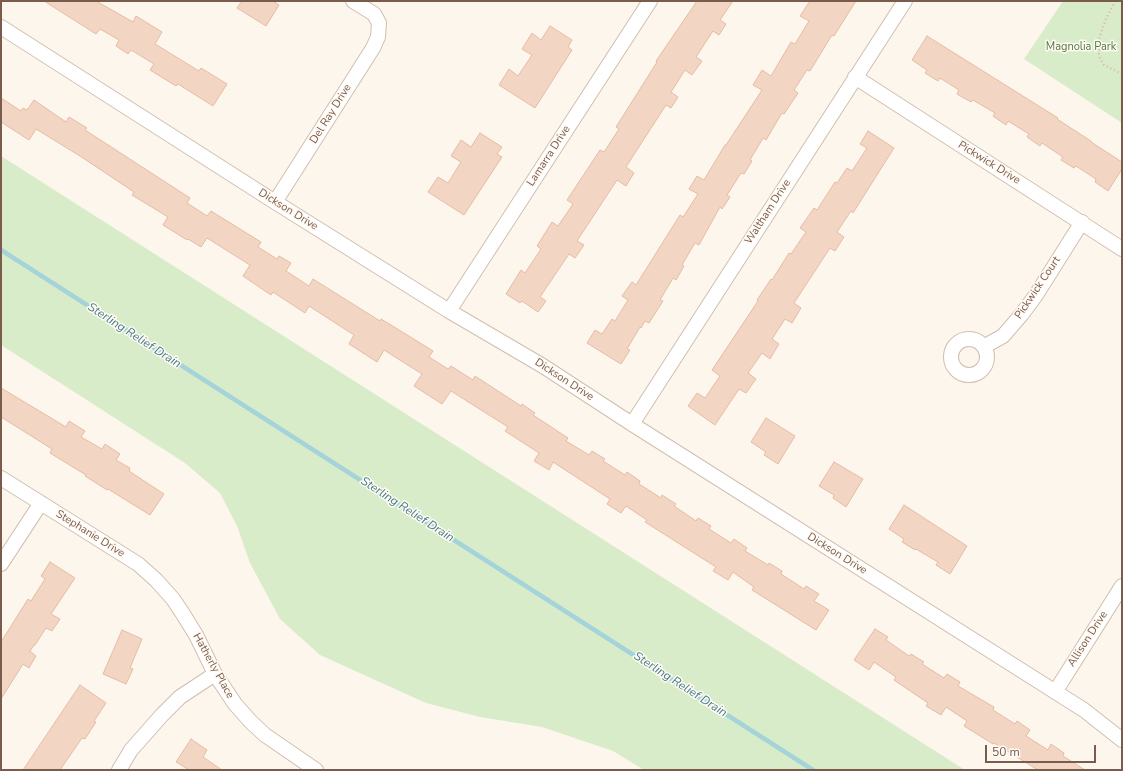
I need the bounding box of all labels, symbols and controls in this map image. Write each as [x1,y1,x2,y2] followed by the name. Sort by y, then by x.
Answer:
[1046,40,1116,54] park label: Magnolia Park
[307,82,355,146] street label: Del Ray Drive
[525,123,573,189] street label: Lamarra Drive
[955,139,1023,187] street label: Pickwick Drive
[742,177,794,247] street label: Waltham Drive
[256,186,320,234] street label: Dickson Drive
[1012,254,1064,322] street label: Pickwick Court
[85,300,183,372] water label: Sterling Relief Drain
[532,356,596,404] street label: Dickson Drive
[358,474,456,546] water label: Sterling Relief Drain
[53,508,127,560] street label: Stephanie Drive
[805,530,869,578] street label: Dickson Drive
[1065,609,1111,669] street label: Allison Drive
[190,631,236,701] street label: Hatherly Place
[631,649,729,721] water label: Sterling Relief Drain
[987,737,1098,763] scale bar
[992,744,1020,760] text: 50 m

